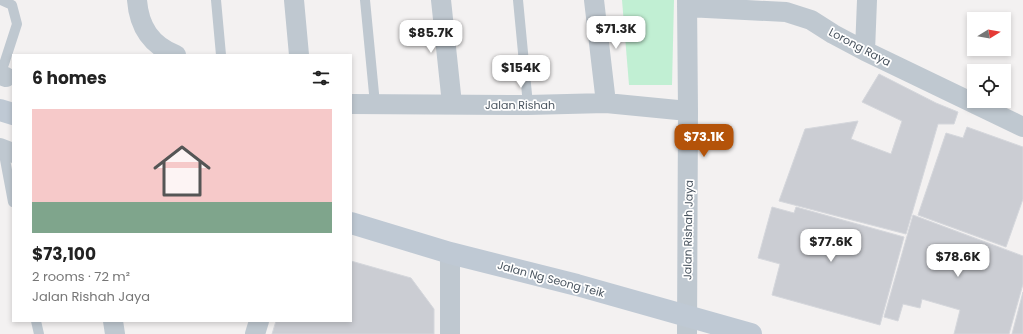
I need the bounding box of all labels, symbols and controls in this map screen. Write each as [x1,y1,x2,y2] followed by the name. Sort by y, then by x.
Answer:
[967,12,1011,56] north arrow
[967,12,1011,108] map controls
[583,16,649,50] pin: $71.3K
[596,19,637,38] text: $71.3K
[398,20,464,54] pin: $85.7K
[408,23,454,42] text: $85.7K
[826,24,894,70] street label: Lorong Raya
[493,55,549,89] pin: $154K
[501,58,541,77] text: $154K
[967,64,1011,108] button: locate
[32,66,107,90] text: 6 homes
[310,67,332,89] icon: filters
[485,97,555,113] street label: Jalan Rishah
[671,124,737,158] pin: $73.1K
[684,127,725,146] text: $73.1K
[146,135,218,207] icon: home
[679,180,697,280] street label: Jalan Rishah Jaya
[798,229,864,263] pin: $77.6K
[809,232,853,251] text: $77.6K
[32,242,96,266] text: $73,100
[925,244,991,278] pin: $78.6K
[936,247,980,266] text: $78.6K
[496,257,607,301] street label: Jalan Ng Seong Teik
[32,267,130,286] text: 2 rooms · 72 m²
[32,287,150,306] text: Jalan Rishah Jaya

